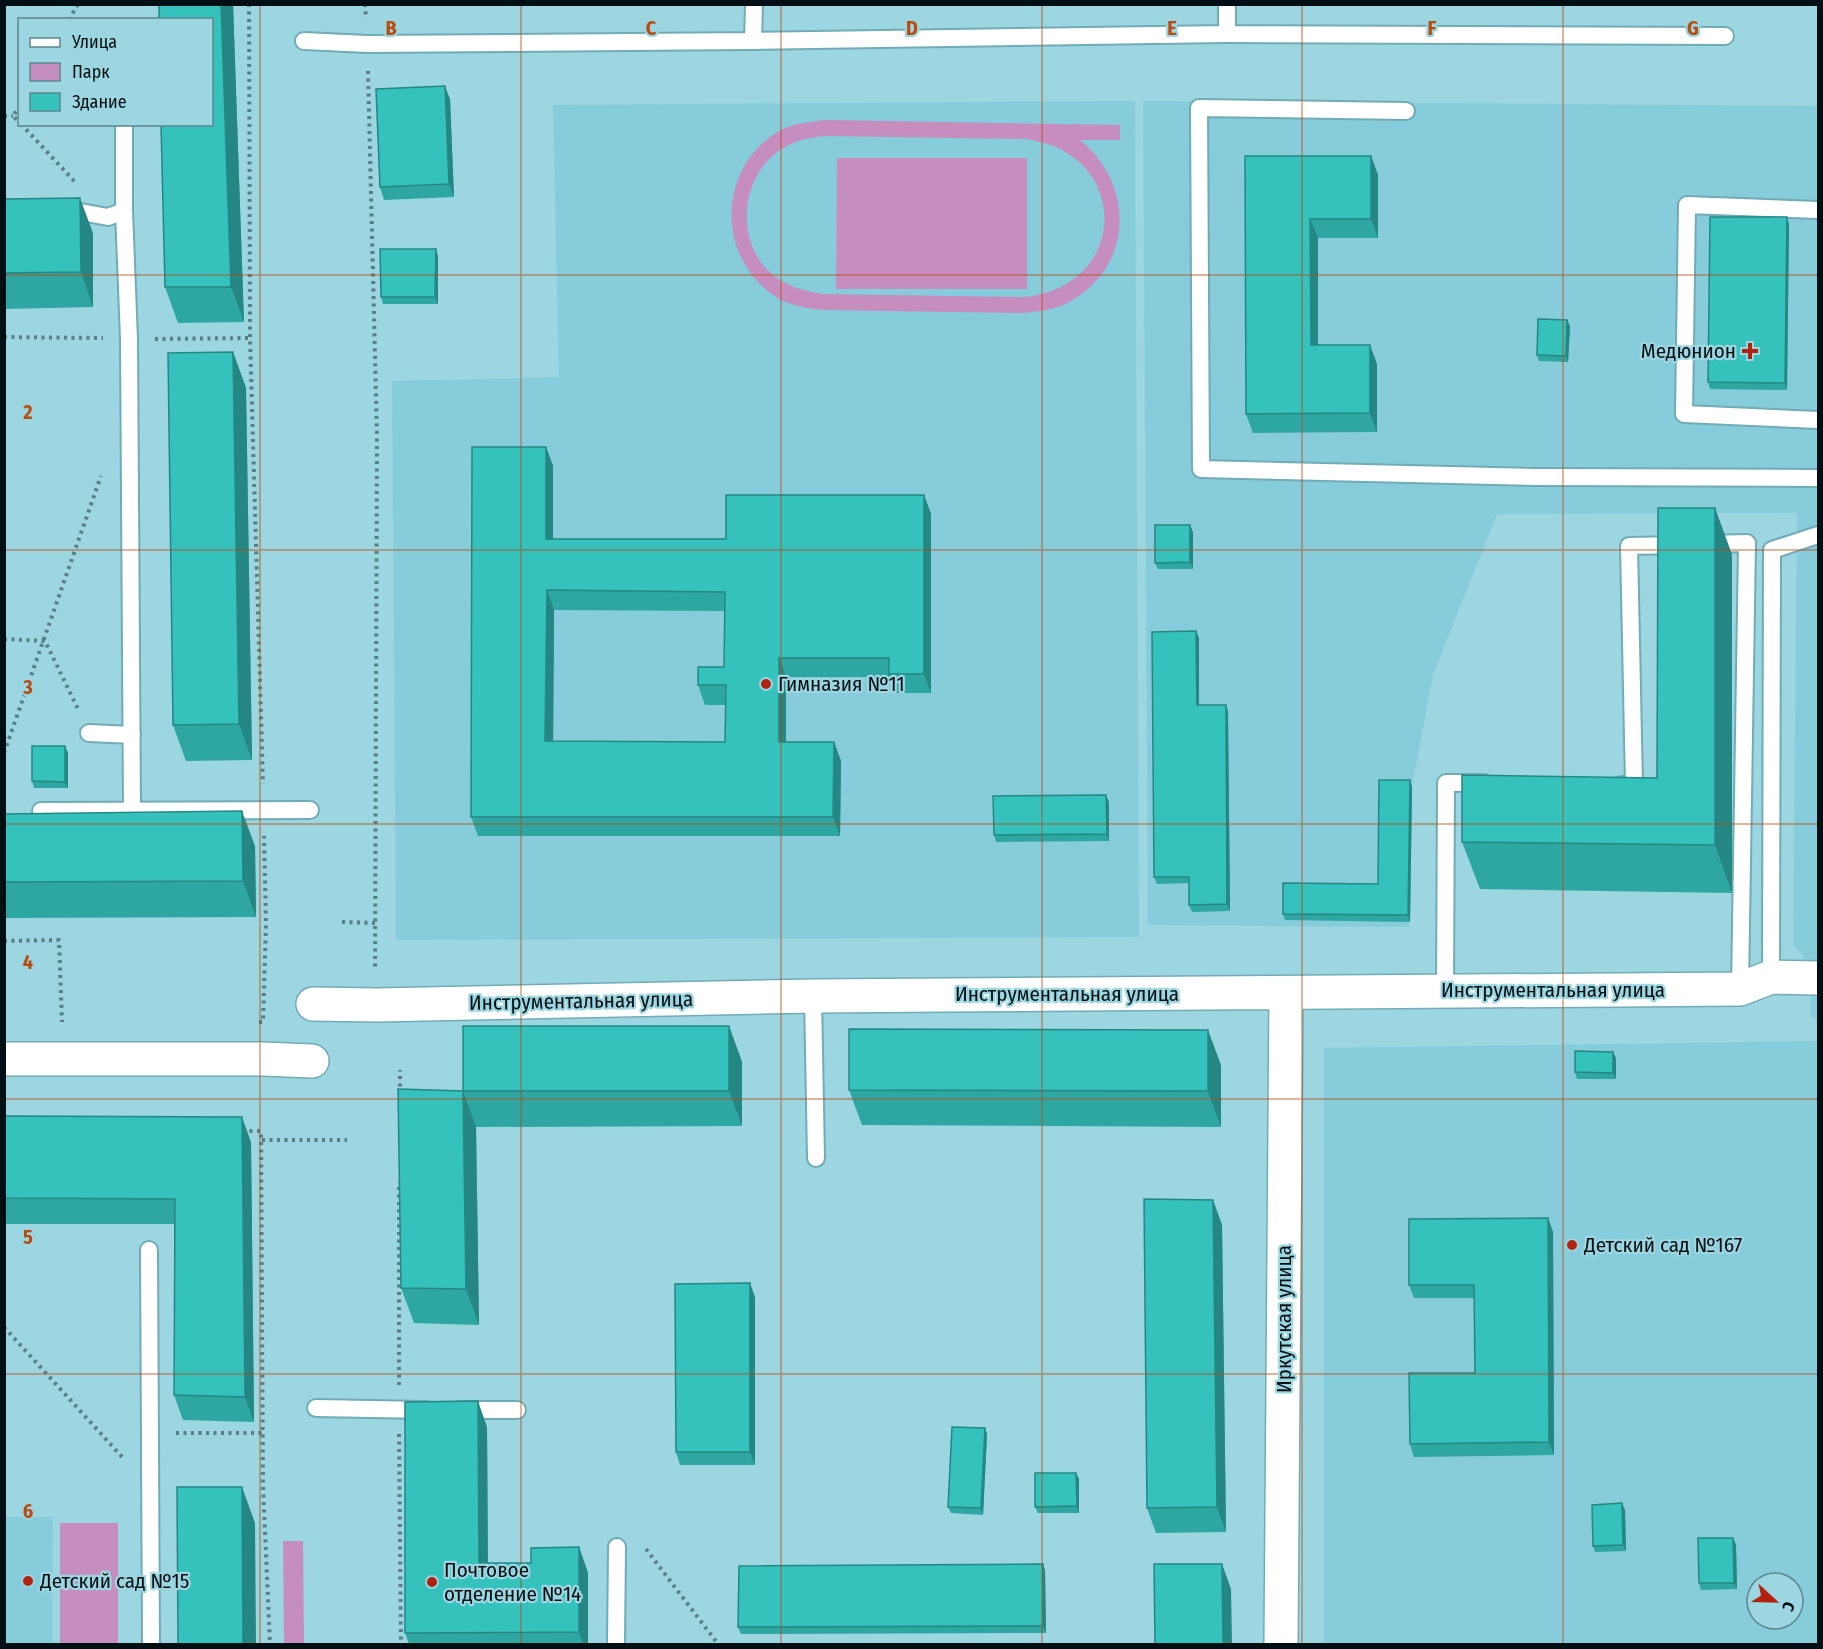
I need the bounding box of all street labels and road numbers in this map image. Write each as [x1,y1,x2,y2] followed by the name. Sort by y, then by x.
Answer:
[1441,977,1665,1003] street label: Инструментальная улица
[955,981,1179,1007] street label: Инструментальная улица
[469,986,693,1016] street label: Инструментальная улица
[1271,1245,1297,1393] street label: Иркутская улица

